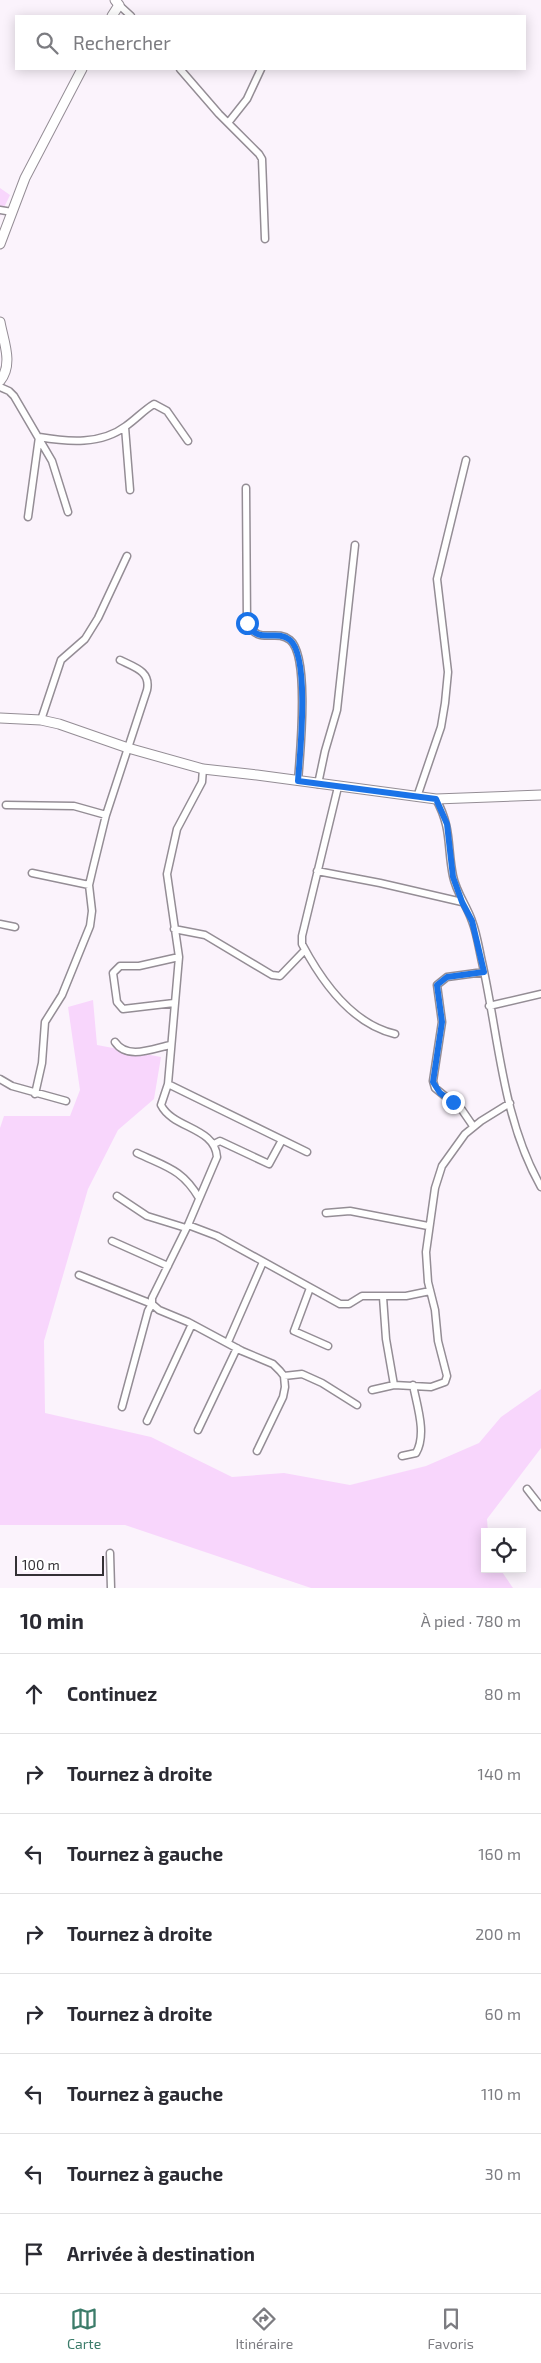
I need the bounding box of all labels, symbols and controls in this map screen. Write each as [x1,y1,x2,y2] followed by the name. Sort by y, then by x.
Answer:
[15,15,526,70] search box
[33,29,61,57] icon: search
[73,31,171,54] text: Rechercher
[236,612,259,635] route start
[442,1091,465,1114] route end
[481,1528,526,1573] map controls
[481,1528,526,1573] button: locate
[15,1553,104,1576] scale bar
[22,1556,60,1573] text: 100 m
[20,1608,84,1633] text: 10 min
[421,1611,521,1630] text: À pied · 780 m
[20,1680,48,1708] icon: ahead
[67,1682,157,1705] text: Continuez
[484,1684,521,1703] text: 80 m
[20,1760,48,1788] icon: right
[67,1762,213,1785] text: Tournez à droite
[478,1764,521,1783] text: 140 m
[20,1840,48,1868] icon: left
[67,1842,223,1865] text: Tournez à gauche
[478,1844,521,1863] text: 160 m
[20,1920,48,1948] icon: right
[67,1922,213,1945] text: Tournez à droite
[475,1924,521,1943] text: 200 m
[20,2000,48,2028] icon: right
[67,2002,213,2025] text: Tournez à droite
[485,2004,521,2023] text: 60 m
[20,2080,48,2108] icon: left
[67,2082,223,2105] text: Tournez à gauche
[481,2084,521,2103] text: 110 m
[20,2160,48,2188] icon: left
[67,2162,223,2185] text: Tournez à gauche
[485,2164,521,2183] text: 30 m
[20,2240,48,2268] icon: arrive
[67,2242,255,2265] text: Arrivée à destination
[67,2305,101,2352] tab: Carte
[235,2305,293,2352] tab: Itinéraire
[427,2305,474,2352] tab: Favoris

